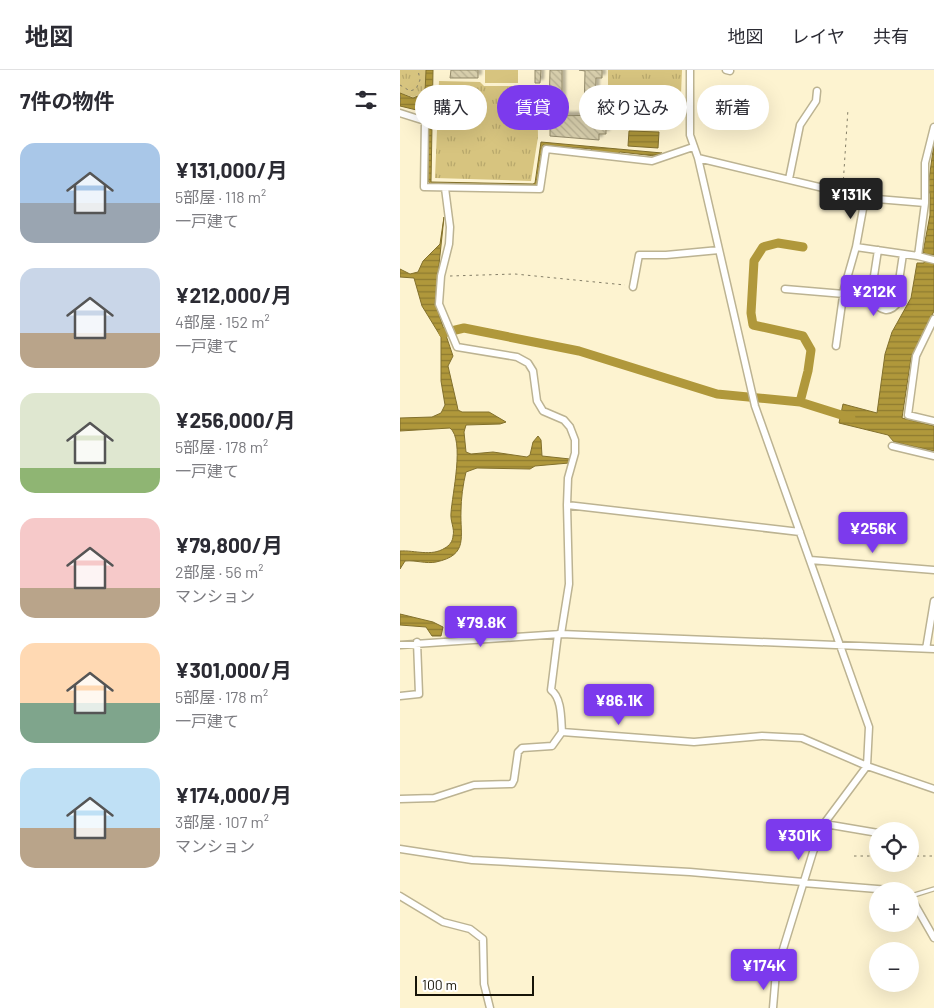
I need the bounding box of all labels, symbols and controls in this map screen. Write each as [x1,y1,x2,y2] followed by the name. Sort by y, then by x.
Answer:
[25,21,73,50] text: 地図
[728,25,764,47] text: 地図
[792,25,845,47] text: レイヤ
[873,25,909,47] text: 共有
[415,85,487,130] chip: 購入
[497,85,569,130] chip: 賃貸
[579,85,687,130] chip: 絞り込み
[697,85,769,130] chip: 新着
[352,86,380,114] icon: filters
[20,88,114,113] text: 7件の物件
[175,157,287,182] text: ¥131,000/月
[60,163,120,223] icon: home
[816,178,886,220] pin: ¥131K
[831,184,871,203] text: ¥131K
[175,187,266,206] text: 5部屋 · 118 m²
[175,211,239,230] text: 一戸建て
[839,274,909,317] pin: ¥212K
[852,281,896,300] text: ¥212K
[175,282,292,307] text: ¥212,000/月
[60,288,120,348] icon: home
[175,312,270,331] text: 4部屋 · 152 m²
[175,336,239,355] text: 一戸建て
[175,407,296,432] text: ¥256,000/月
[60,413,120,473] icon: home
[175,437,268,456] text: 5部屋 · 178 m²
[175,461,239,480] text: 一戸建て
[838,512,908,554] pin: ¥256K
[849,518,897,537] text: ¥256K
[175,532,283,557] text: ¥79,800/月
[60,538,120,598] icon: home
[175,562,263,581] text: 2部屋 · 56 m²
[175,586,255,605] text: マンション
[440,606,522,648] pin: ¥79.8K
[456,612,506,631] text: ¥79.8K
[175,657,292,682] text: ¥301,000/月
[60,663,120,723] icon: home
[578,684,660,726] pin: ¥86.1K
[175,687,268,706] text: 5部屋 · 178 m²
[595,690,643,709] text: ¥86.1K
[175,711,239,730] text: 一戸建て
[175,782,292,807] text: ¥174,000/月
[60,788,120,848] icon: home
[175,812,269,831] text: 3部屋 · 107 m²
[764,818,834,861] pin: ¥301K
[869,822,919,992] map controls
[869,822,919,872] button: locate
[777,825,821,844] text: ¥301K
[175,836,255,855] text: マンション
[869,882,919,932] button: +
[869,942,919,992] button: −
[729,948,799,991] pin: ¥174K
[742,955,786,974] text: ¥174K
[415,973,534,996] scale bar
[422,976,457,993] text: 100 m

